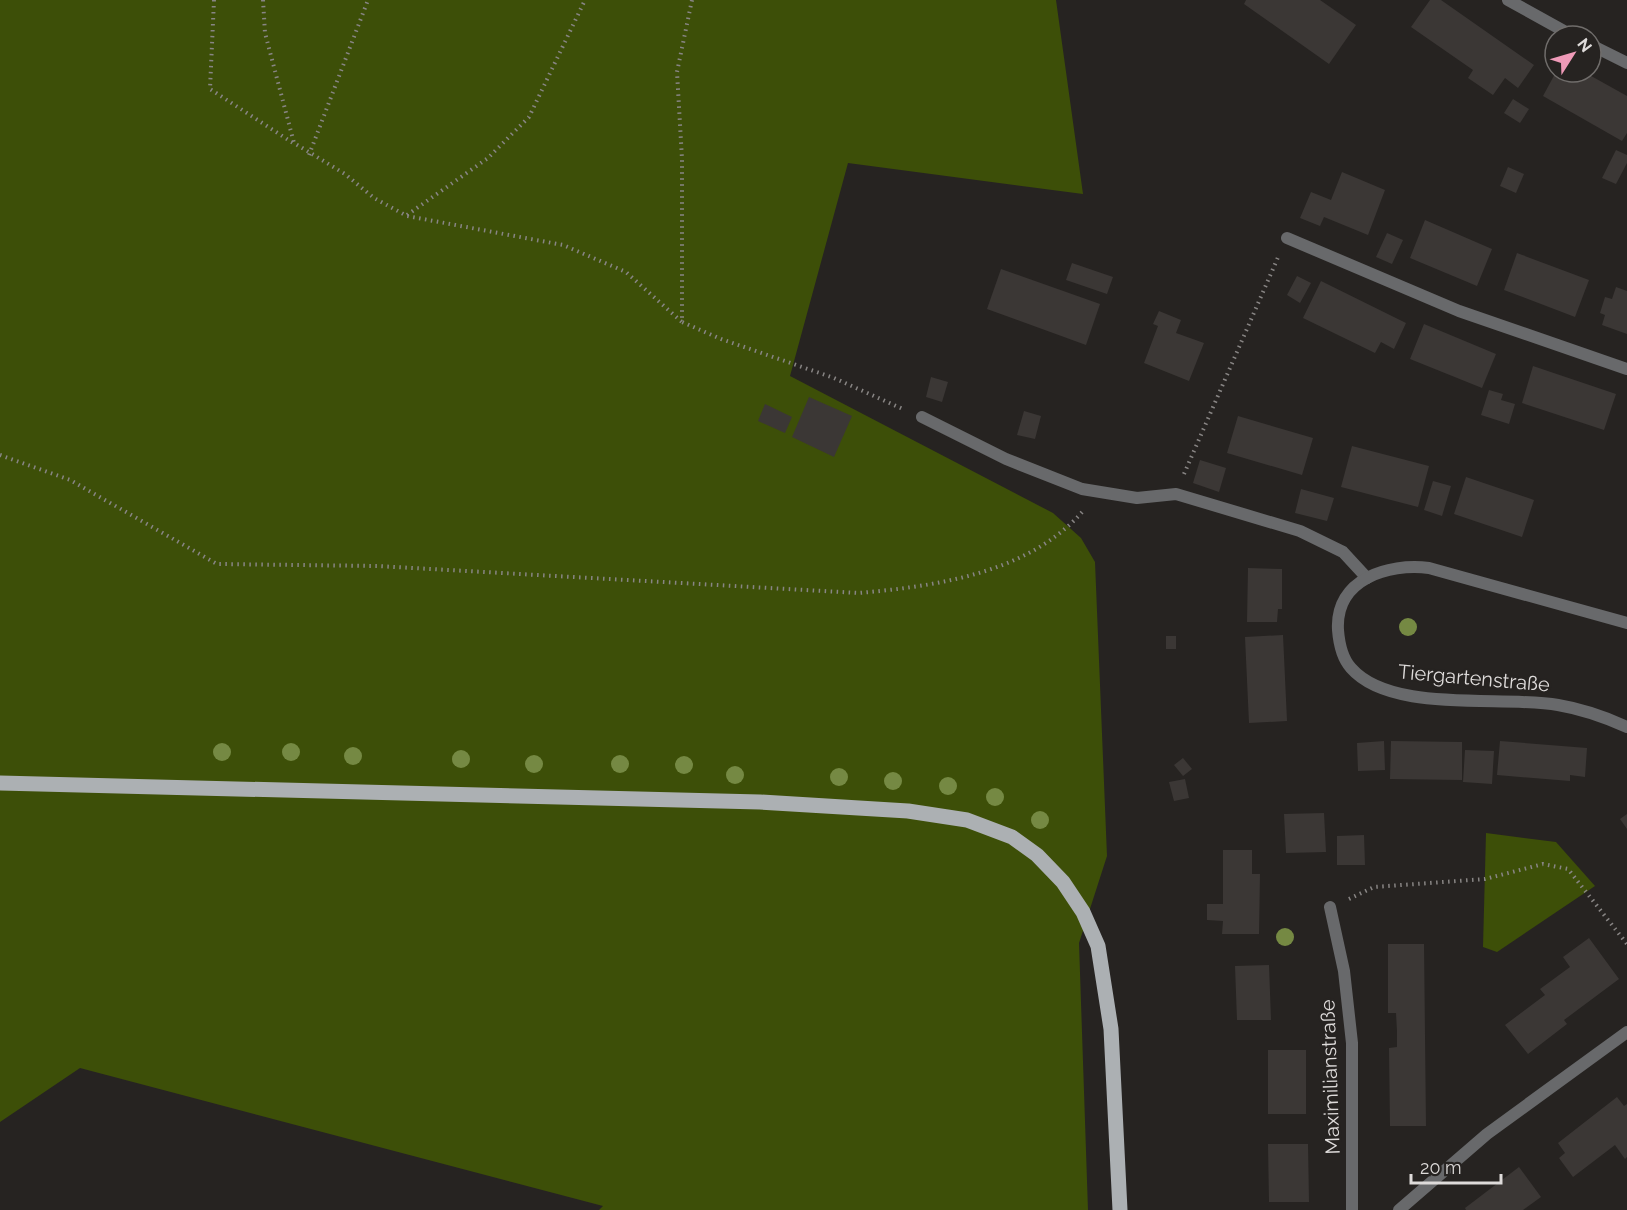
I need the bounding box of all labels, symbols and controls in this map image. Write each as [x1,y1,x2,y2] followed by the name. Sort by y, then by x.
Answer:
[1543,24,1603,84] north arrow
[1573,35,1596,56] text: N
[1397,659,1551,697] street label: Tiergartenstraße
[1315,999,1345,1155] street label: Maximilianstraße
[1411,1147,1501,1185] scale bar
[1420,1157,1462,1178] text: 20 m

